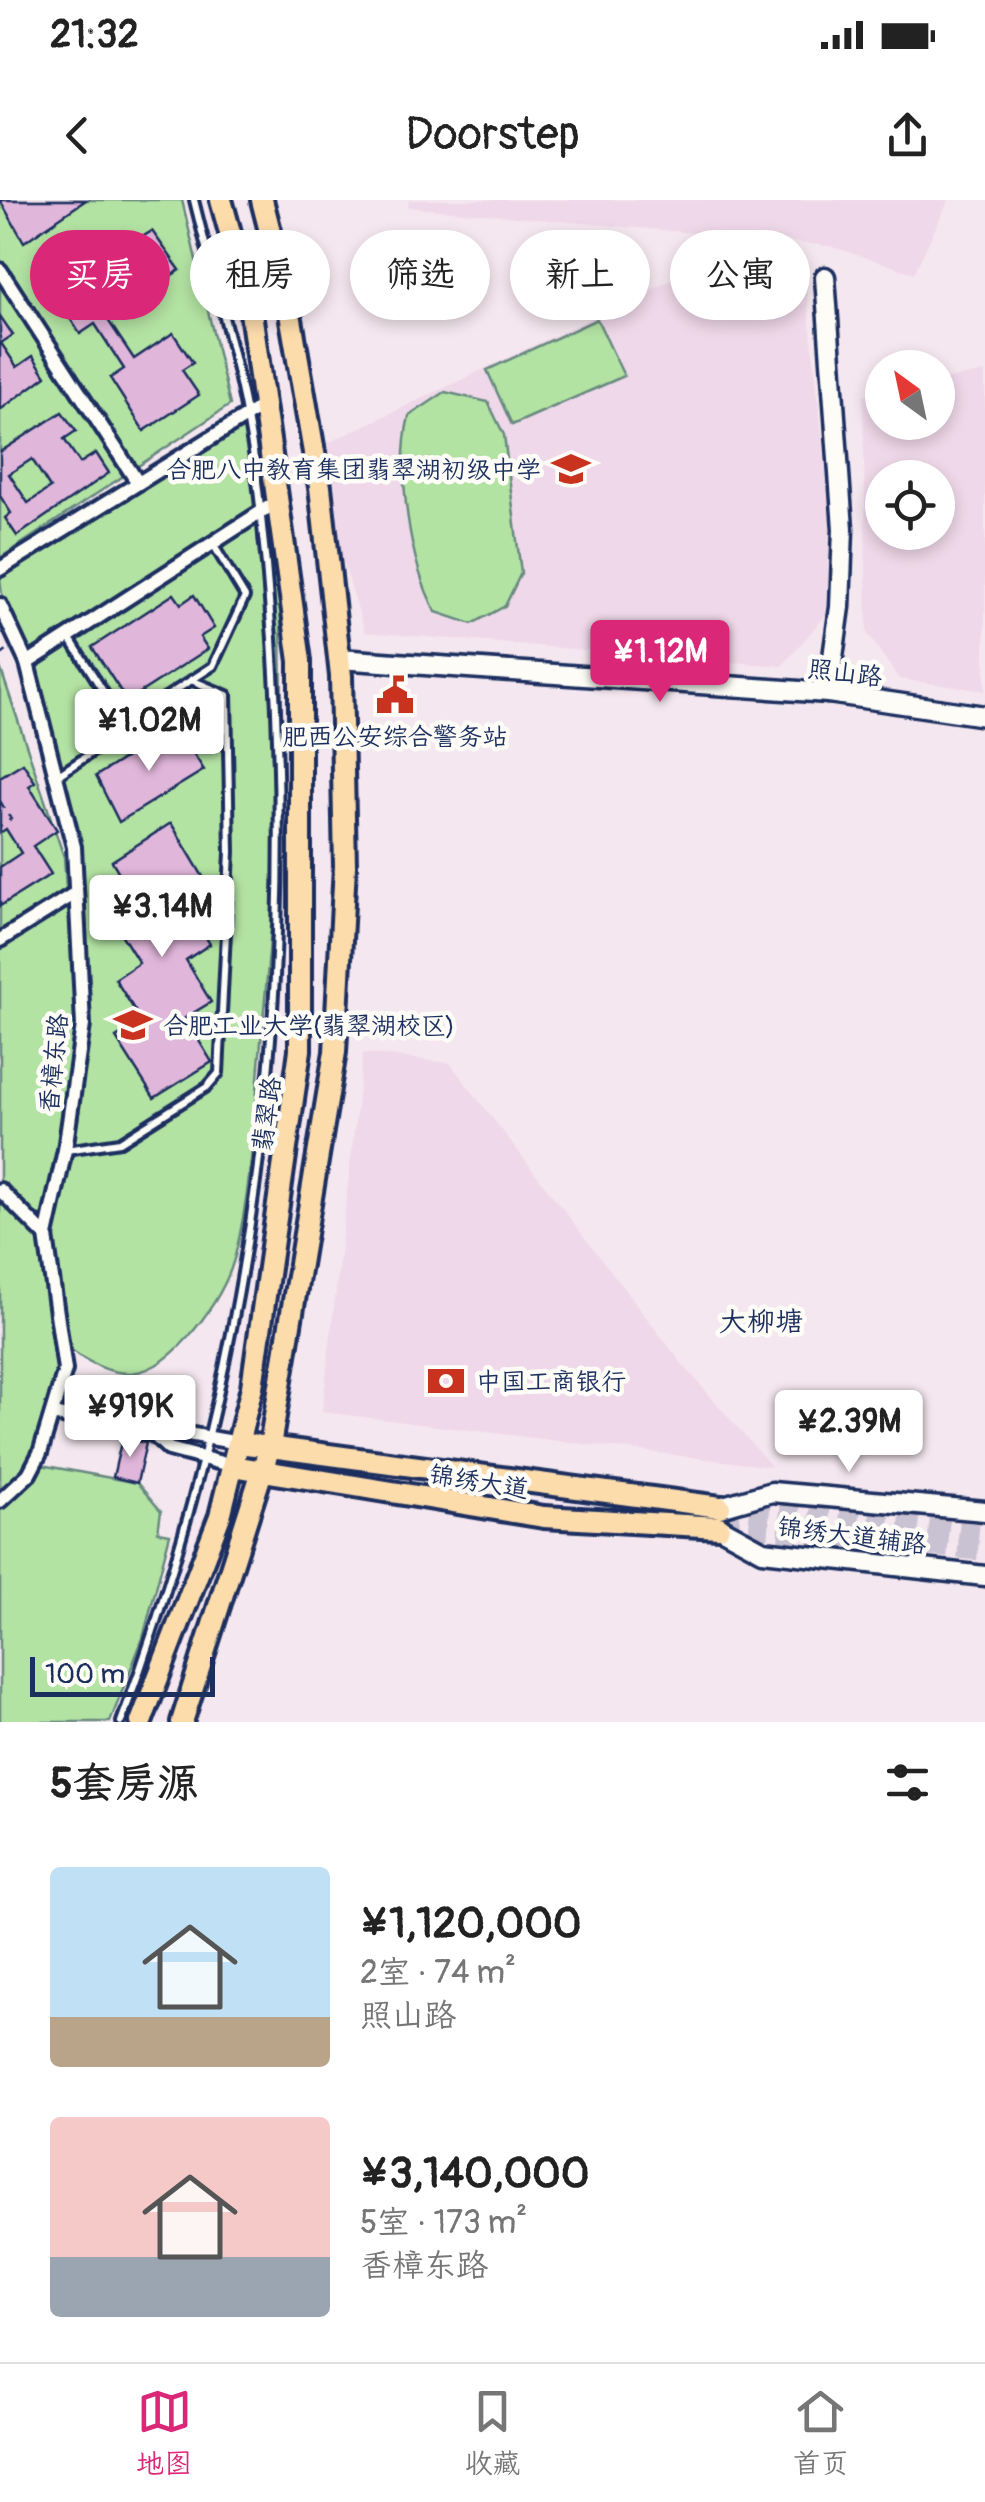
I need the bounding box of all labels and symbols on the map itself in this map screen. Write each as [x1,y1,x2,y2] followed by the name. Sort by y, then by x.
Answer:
[865,350,955,440] north arrow
[550,448,592,490] school or university icon: 合肥八中教育集团翡翠湖初级中学
[166,455,541,486] place label: 合肥八中教育集团翡翠湖初级中学
[579,620,741,705] pin: ¥1.12M
[806,654,884,693] street label: 照山路
[374,674,416,716] public building icon: 肥西公安综合警务站
[68,689,230,774] pin: ¥1.02M
[282,722,508,753] place label: 肥西公安综合警务站
[81,875,243,960] pin: ¥3.14M
[112,1004,154,1046] school or university icon: 合肥工业大学(翡翠湖校区)
[163,1011,455,1042] place label: 合肥工业大学(翡翠湖校区)
[34,1012,75,1115] street label: 香樟东路
[247,1075,288,1154] street label: 翡翠路
[719,1305,803,1340] district label: 大柳塘
[425,1360,467,1402] bank icon: 中国工商银行
[476,1367,626,1398] place label: 中国工商银行
[60,1375,200,1460] pin: ¥919K
[768,1390,930,1475] pin: ¥2.39M
[427,1459,531,1506] street label: 锦绣大道
[775,1512,928,1561] street label: 锦绣大道辅路
[30,1652,215,1696] scale bar

